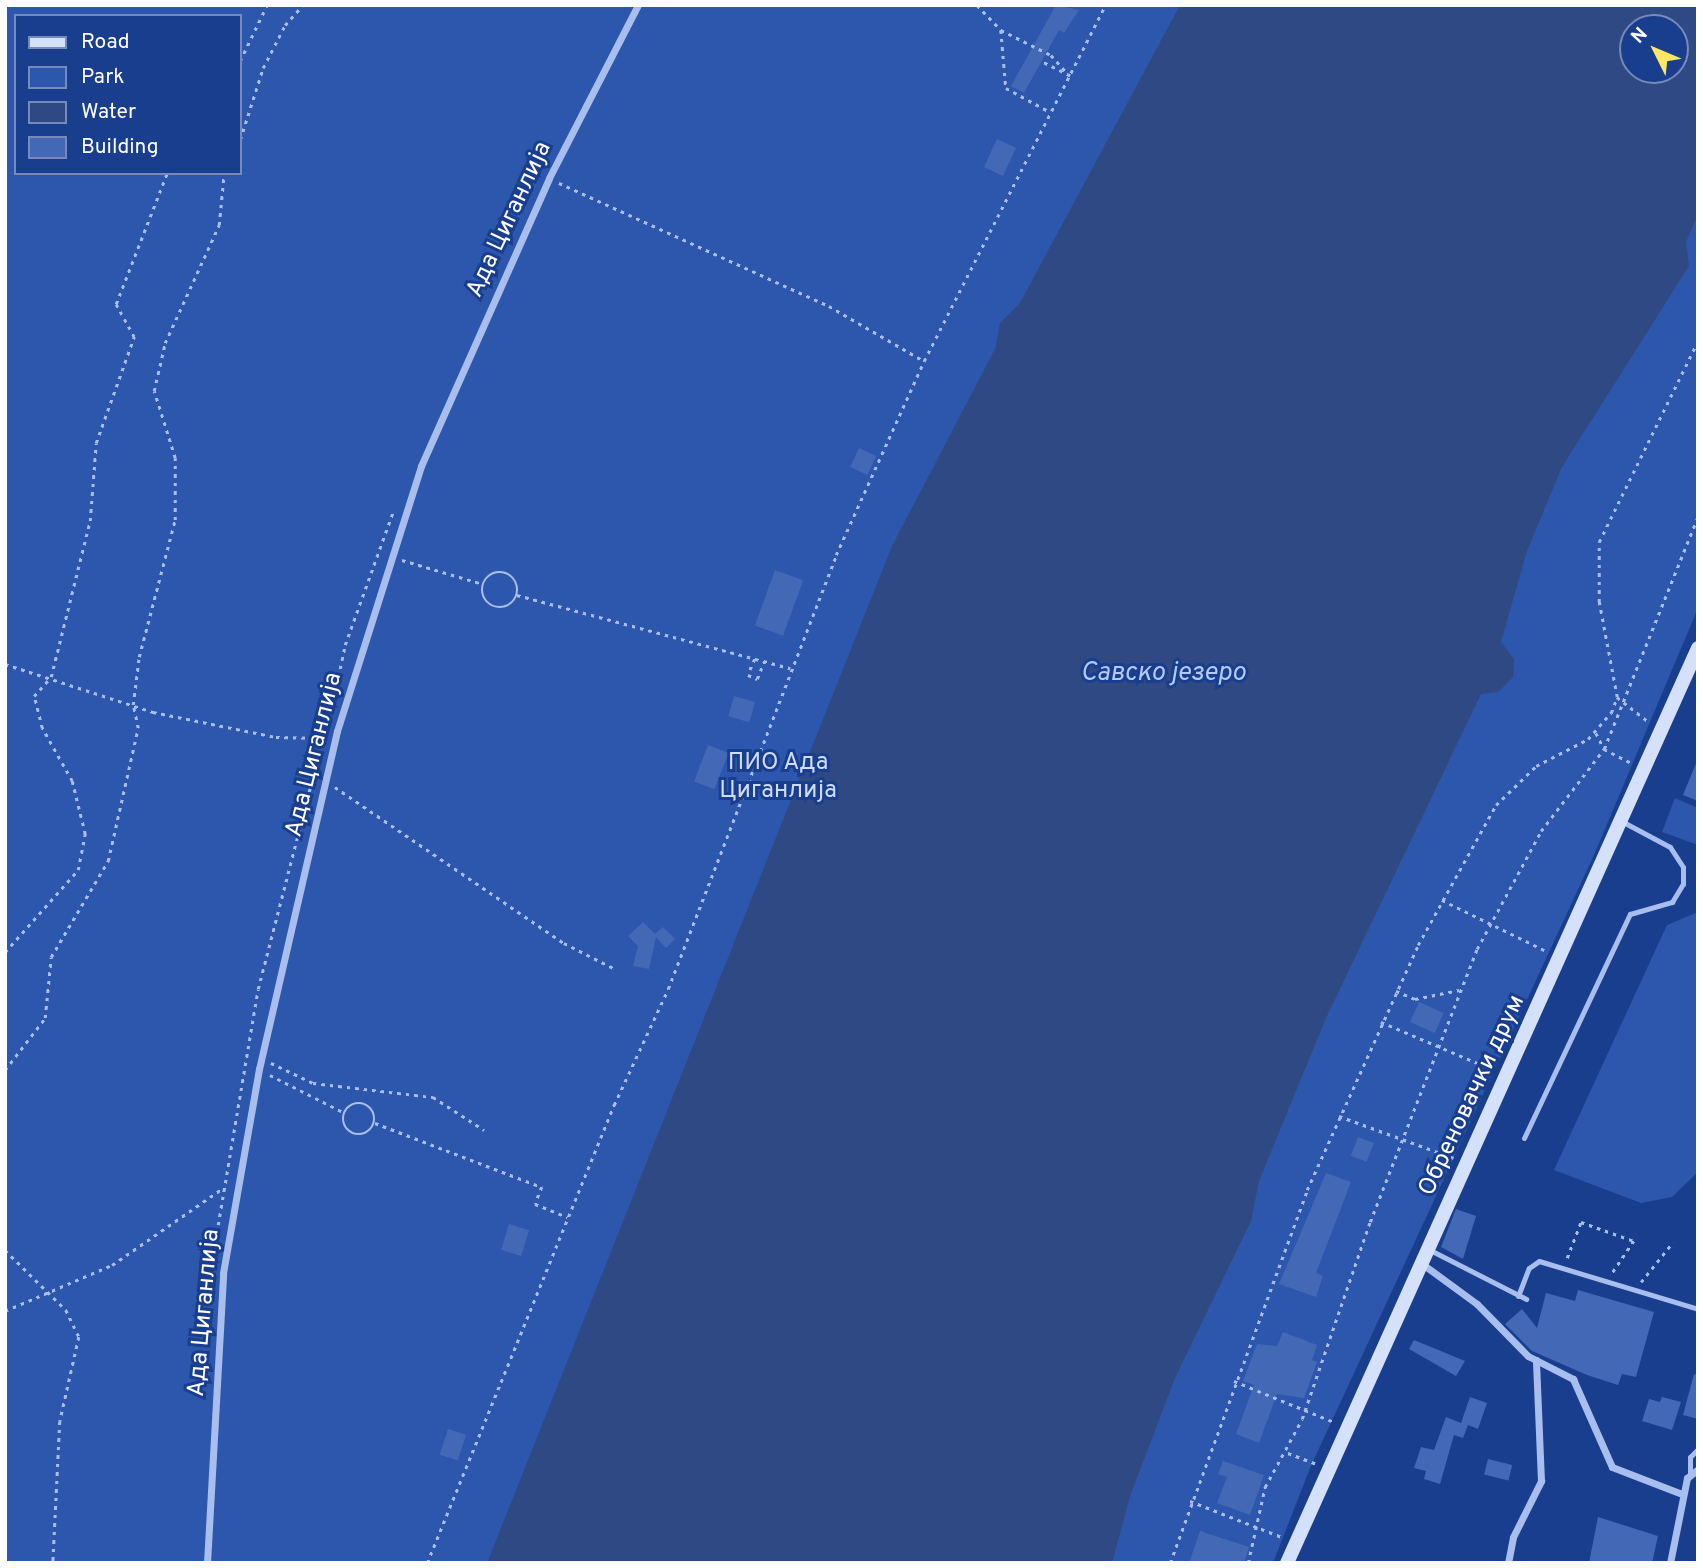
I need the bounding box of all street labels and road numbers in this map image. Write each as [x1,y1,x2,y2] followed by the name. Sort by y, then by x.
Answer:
[461,138,559,302] street label: Ада Циганлија
[281,670,349,840] street label: Ада Циганлија
[1414,991,1532,1201] street label: Обреновачки друм
[183,1228,227,1398] street label: Ада Циганлија

